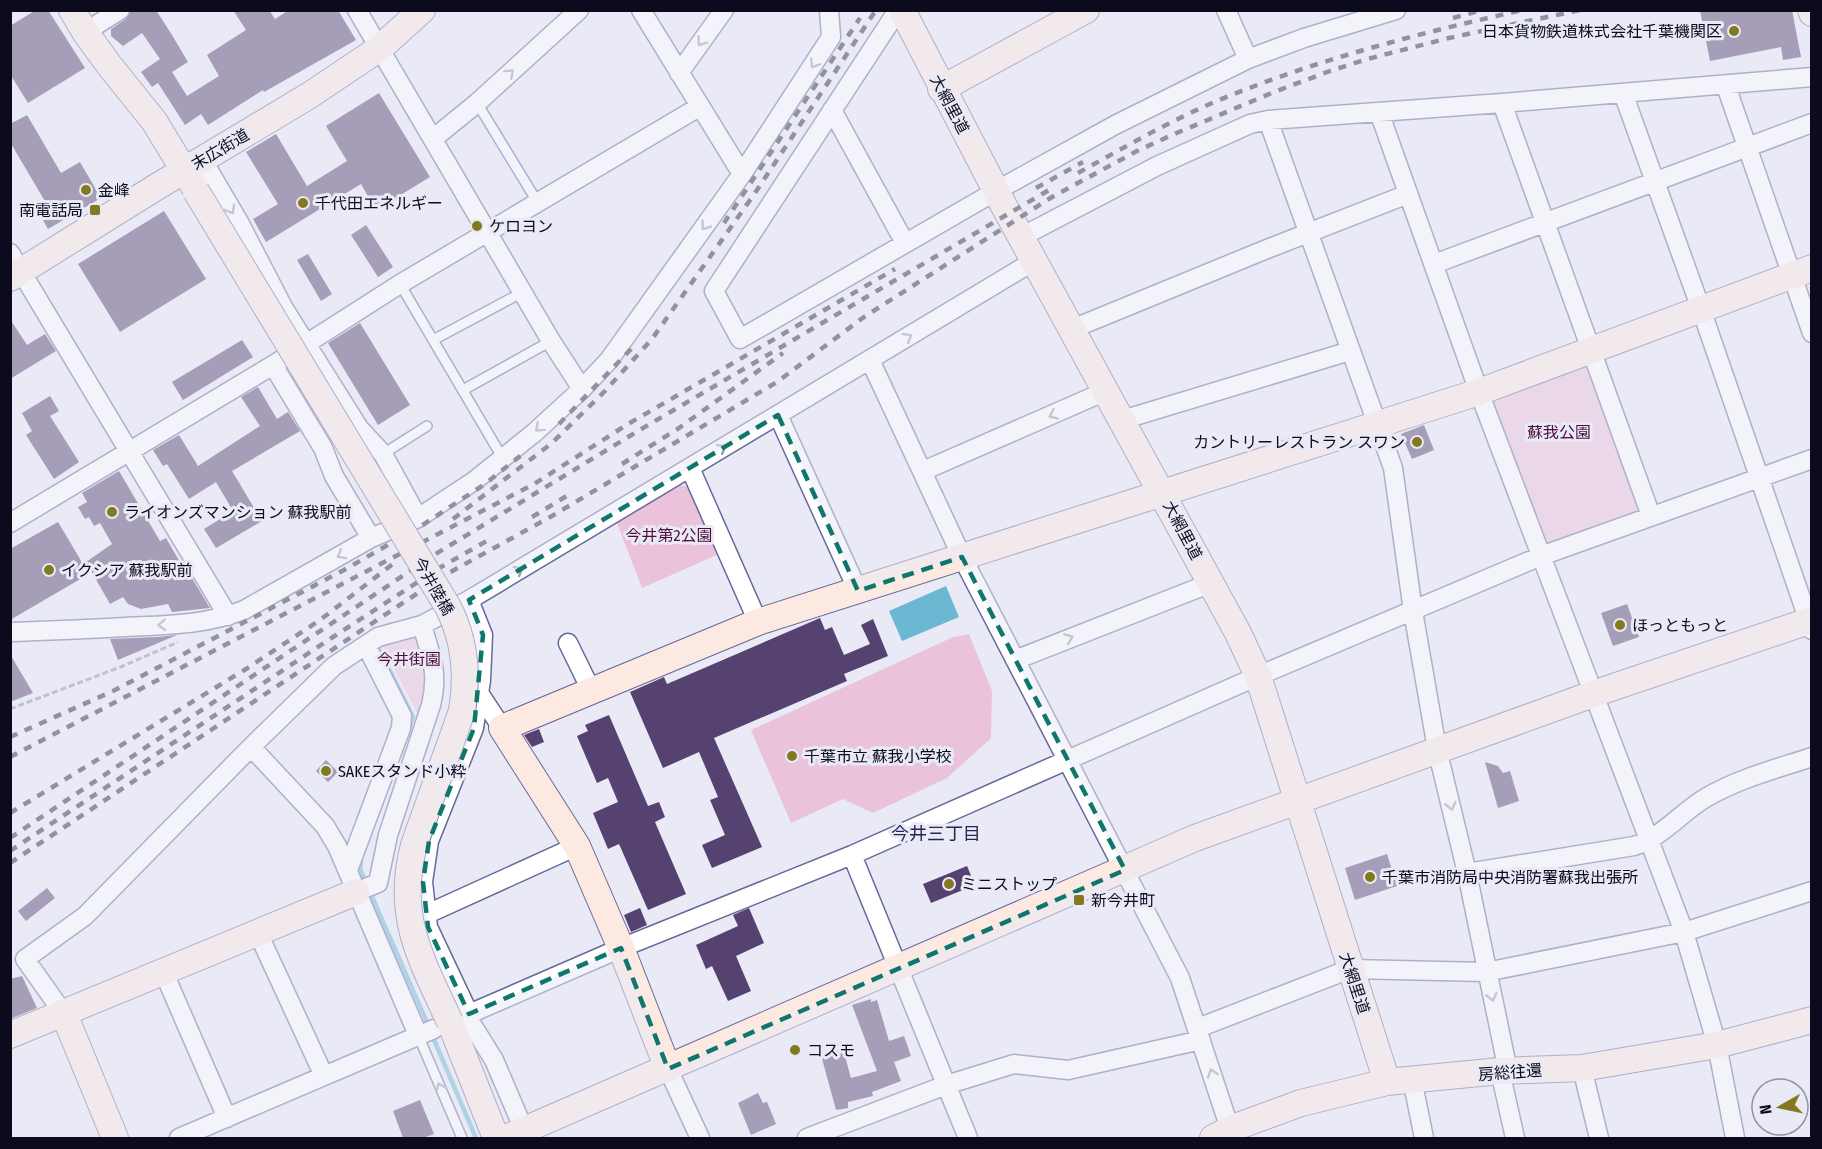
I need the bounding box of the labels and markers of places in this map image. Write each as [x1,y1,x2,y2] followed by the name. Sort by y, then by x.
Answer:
[1482,22,1722,41] place label: 日本貨物鉄道株式会社千葉機関区
[1727,24,1741,38] marker: 日本貨物鉄道株式会社千葉機関区
[98,181,130,200] place label: 金峰
[79,183,93,197] marker: 金峰
[315,194,443,213] place label: 千代田エネルギー
[296,196,310,210] marker: 千代田エネルギー
[19,201,83,220] place label: 南電話局
[88,203,102,217] marker: 南電話局
[489,217,553,236] place label: ケロヨン
[470,219,484,233] marker: ケロヨン
[1193,433,1405,452] place label: カントリーレストラン スワン
[1410,435,1424,449] marker: カントリーレストラン スワン
[124,503,351,522] place label: ライオンズマンション 蘇我駅前
[105,505,119,519] marker: ライオンズマンション 蘇我駅前
[61,561,192,580] place label: イクシア 蘇我駅前
[42,563,56,577] marker: イクシア 蘇我駅前
[1632,616,1728,635] place label: ほっともっと
[1613,618,1627,632] marker: ほっともっと
[804,747,952,766] place label: 千葉市立 蘇我小学校
[785,749,799,763] marker: 千葉市立 蘇我小学校
[338,762,466,781] place label: SAKEスタンド小粋
[319,764,333,778] marker: SAKEスタンド小粋
[1382,868,1638,887] place label: 千葉市消防局中央消防署蘇我出張所
[1363,870,1377,884] marker: 千葉市消防局中央消防署蘇我出張所
[961,875,1057,894] place label: ミニストップ
[942,877,956,891] marker: ミニストップ
[1091,891,1155,910] place label: 新今井町
[1072,893,1086,907] marker: 新今井町
[807,1041,855,1060] place label: コスモ
[788,1043,802,1057] marker: コスモ

